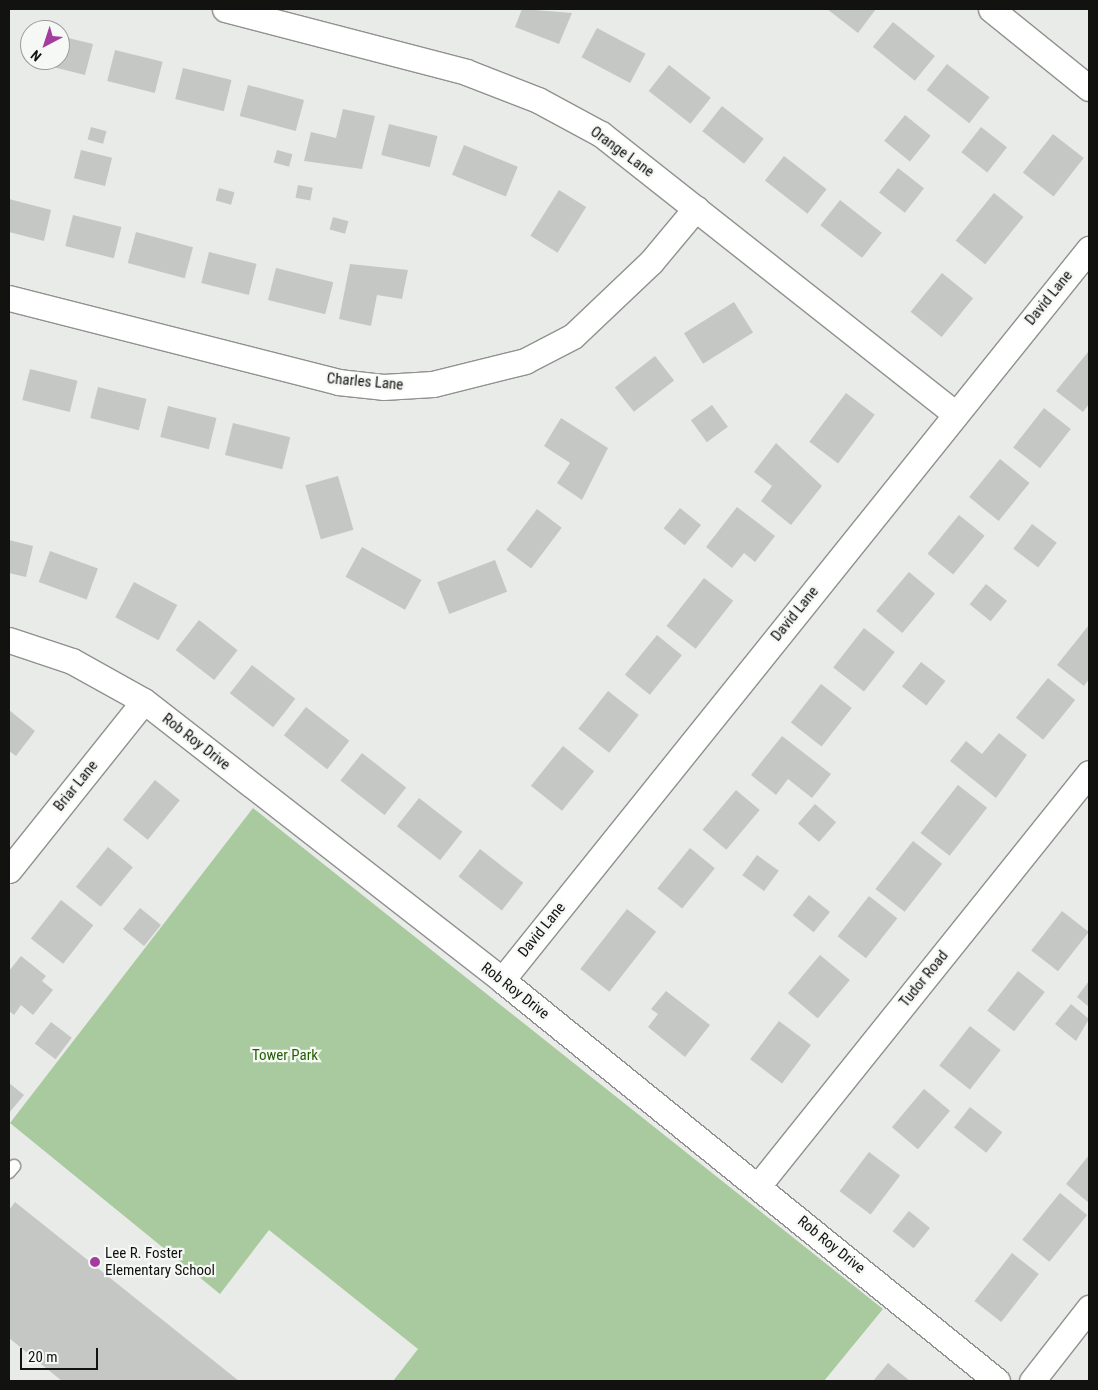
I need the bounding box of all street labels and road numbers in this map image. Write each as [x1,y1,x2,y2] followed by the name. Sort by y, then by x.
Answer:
[587,123,657,181] street label: Orange Lane
[1022,267,1076,329] street label: David Lane
[326,370,404,394] street label: Charles Lane
[768,583,822,645] street label: David Lane
[158,710,234,774] street label: Rob Roy Drive
[50,757,102,815] street label: Briar Lane
[515,899,569,961] street label: David Lane
[896,947,952,1011] street label: Tudor Road
[477,959,553,1023] street label: Rob Roy Drive
[794,1212,868,1278] street label: Rob Roy Drive

